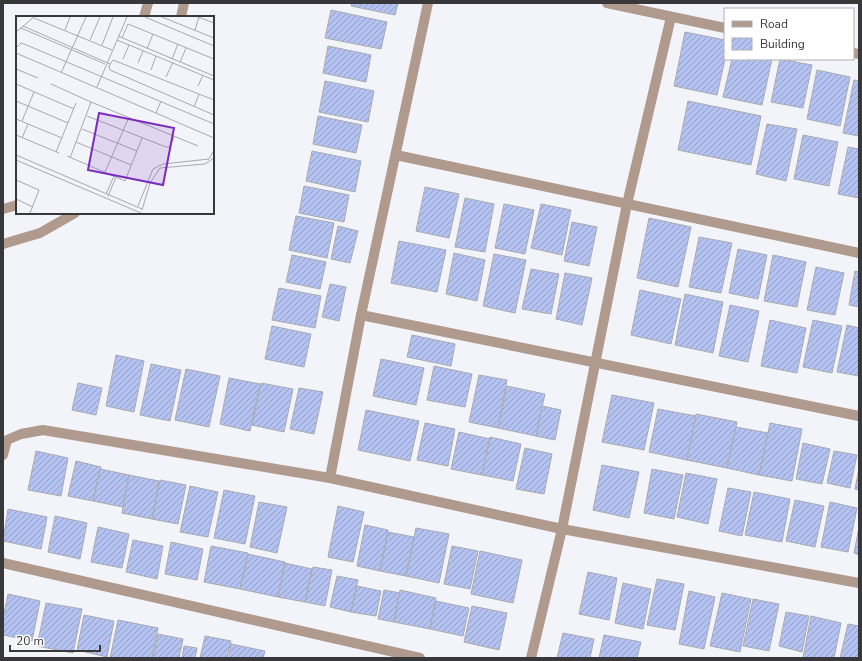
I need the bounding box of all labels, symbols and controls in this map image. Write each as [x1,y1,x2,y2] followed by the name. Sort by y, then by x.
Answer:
[724,8,854,60] legend
[16,16,214,214] inset map
[760,16,788,32] text: Road
[760,36,805,52] text: Building
[10,627,100,653] scale bar
[16,633,44,649] text: 20 m

